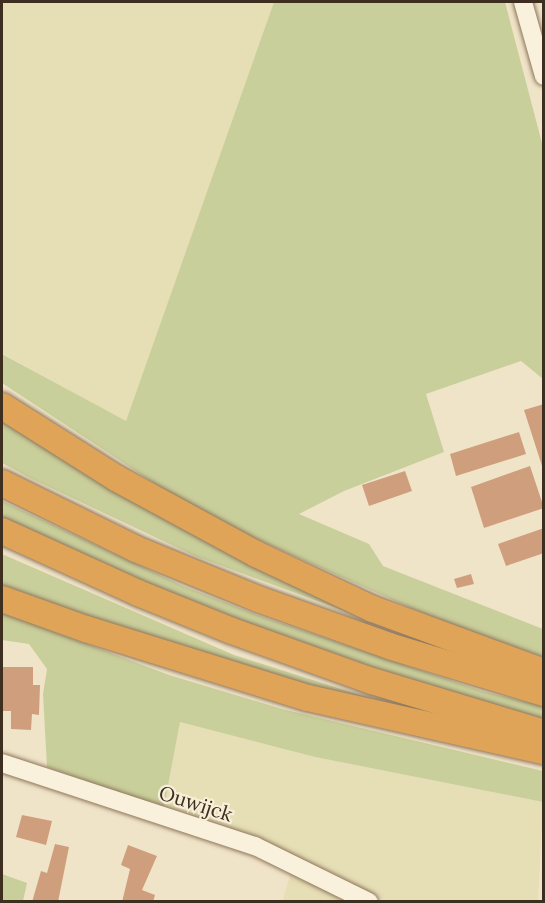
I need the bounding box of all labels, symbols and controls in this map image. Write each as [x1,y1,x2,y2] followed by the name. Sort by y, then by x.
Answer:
[156,780,236,826] street label: Ouwijck

